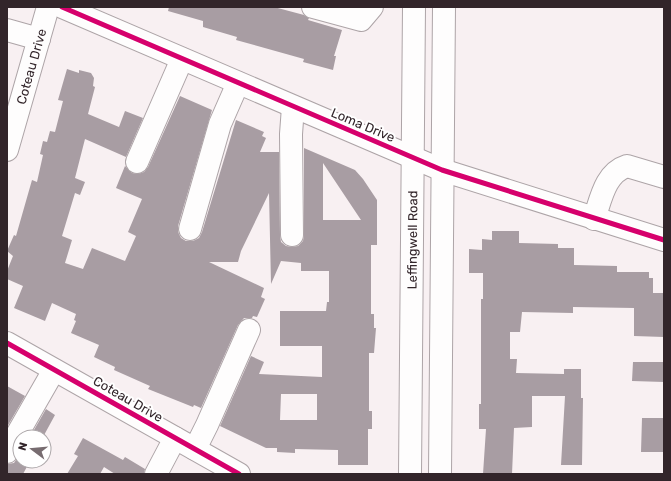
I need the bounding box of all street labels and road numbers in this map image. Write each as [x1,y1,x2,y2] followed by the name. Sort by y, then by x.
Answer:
[13,27,49,106] street label: Coteau Drive
[329,105,397,145] street label: Loma Drive
[404,190,420,290] street label: Leffingwell Road
[91,373,165,425] street label: Coteau Drive

